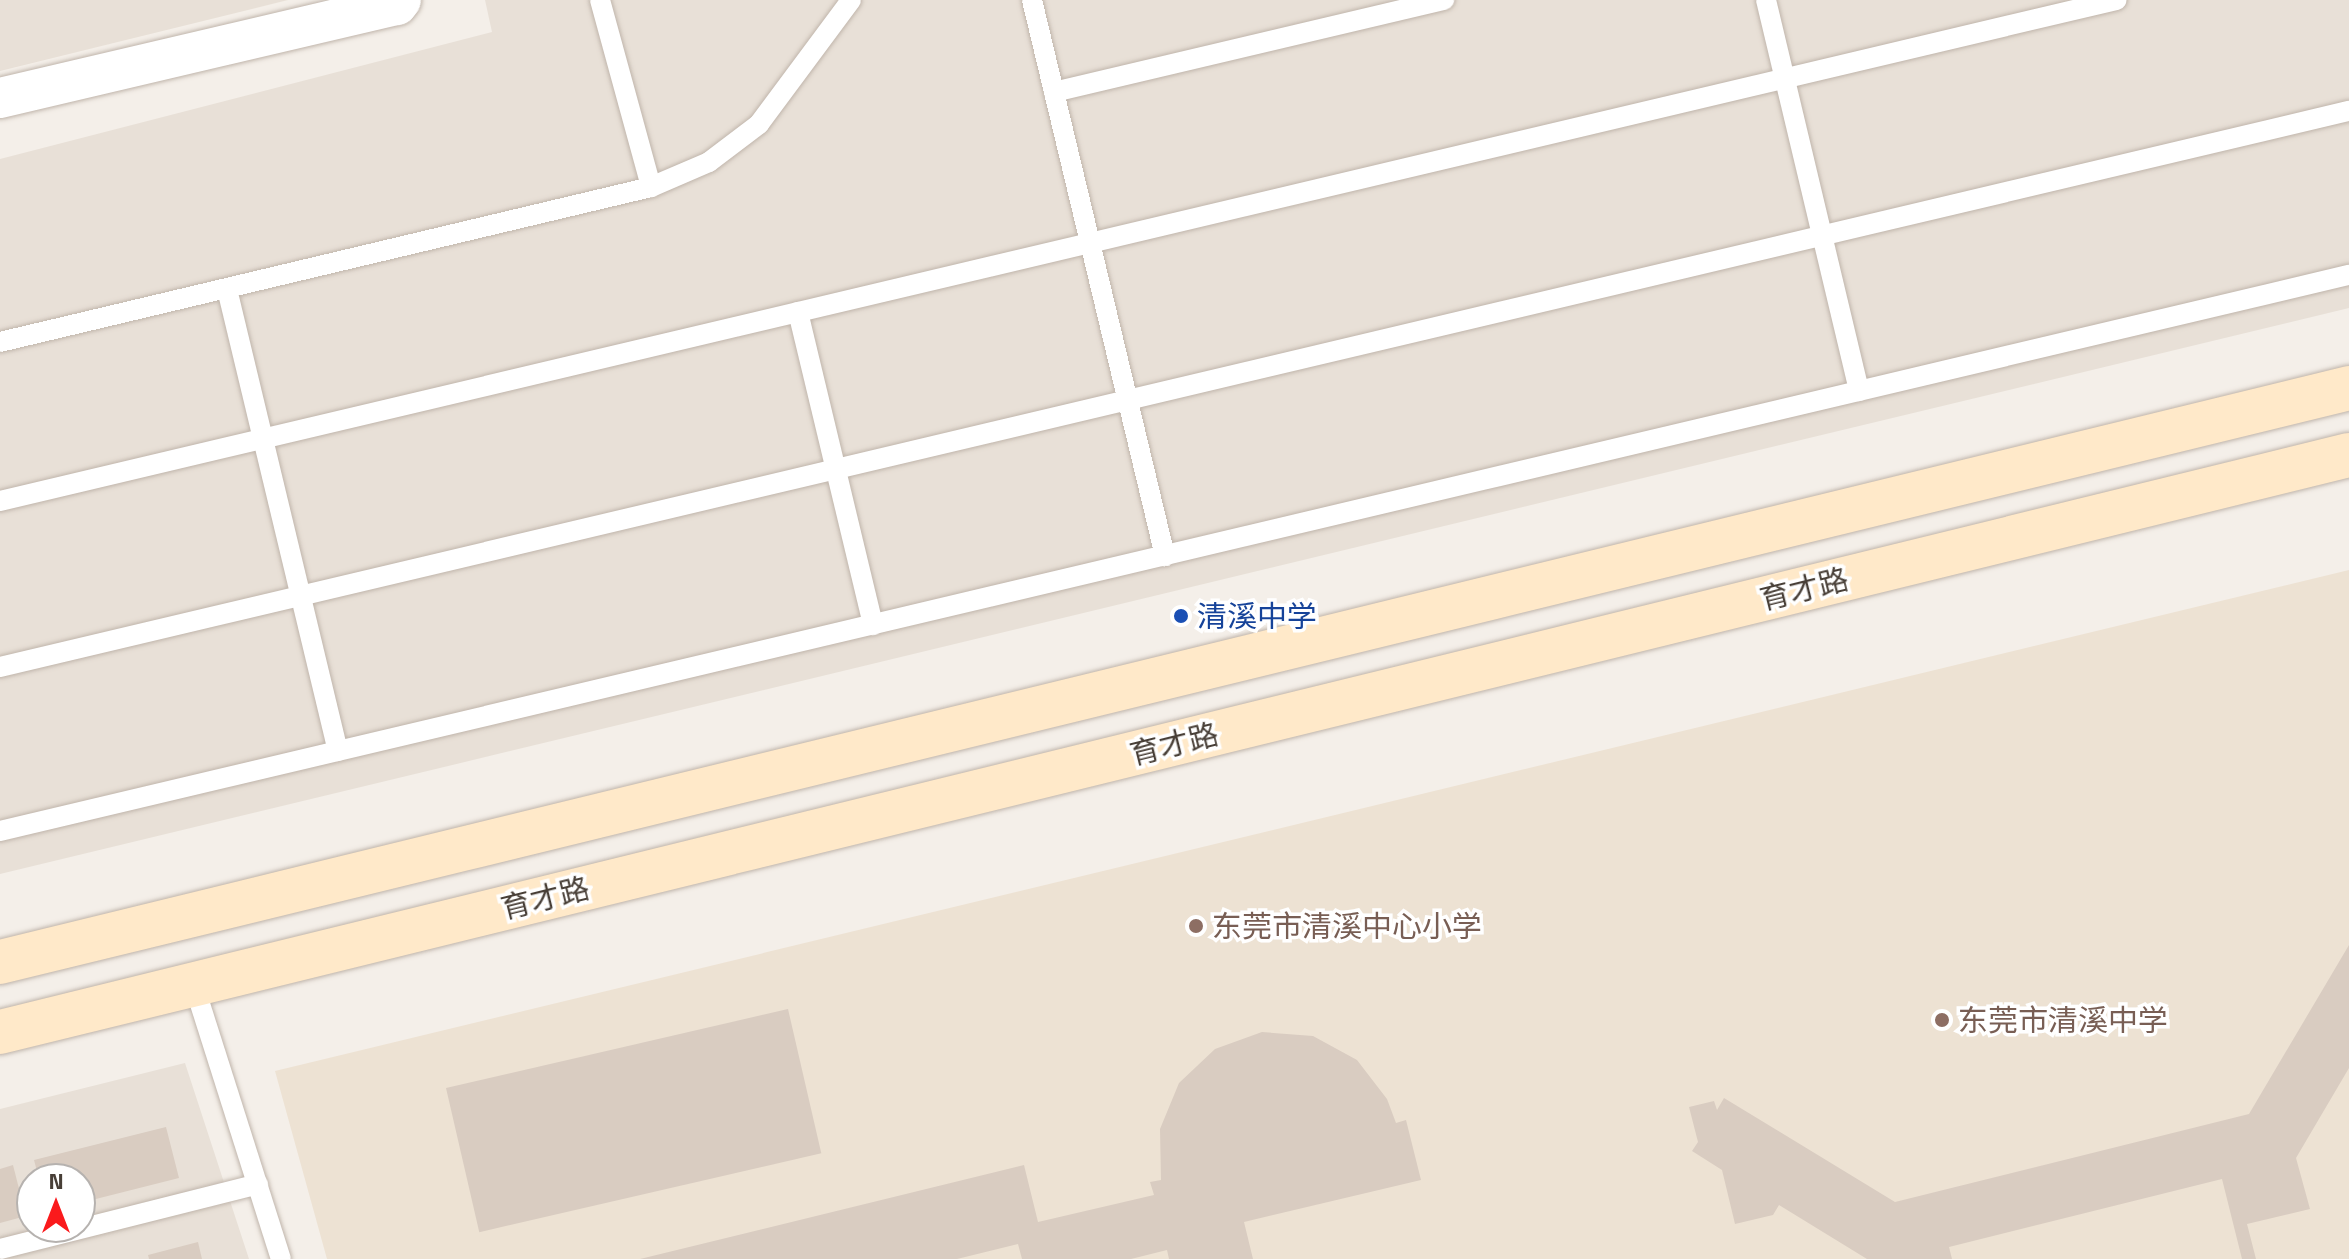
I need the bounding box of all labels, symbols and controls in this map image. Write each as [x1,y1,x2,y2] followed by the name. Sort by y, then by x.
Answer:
[1756,561,1852,617] street label: 育才路
[1197,598,1317,634] place label: 清溪中学
[1172,607,1190,625] marker: 清溪中学
[1126,716,1222,772] street label: 育才路
[497,870,593,926] street label: 育才路
[1212,908,1482,944] place label: 东莞市清溪中心小学
[1187,917,1205,935] marker: 东莞市清溪中心小学
[1958,1002,2168,1038] place label: 东莞市清溪中学
[1933,1011,1951,1029] marker: 东莞市清溪中学
[16,1163,96,1243] north arrow
[48,1164,64,1198] text: N

